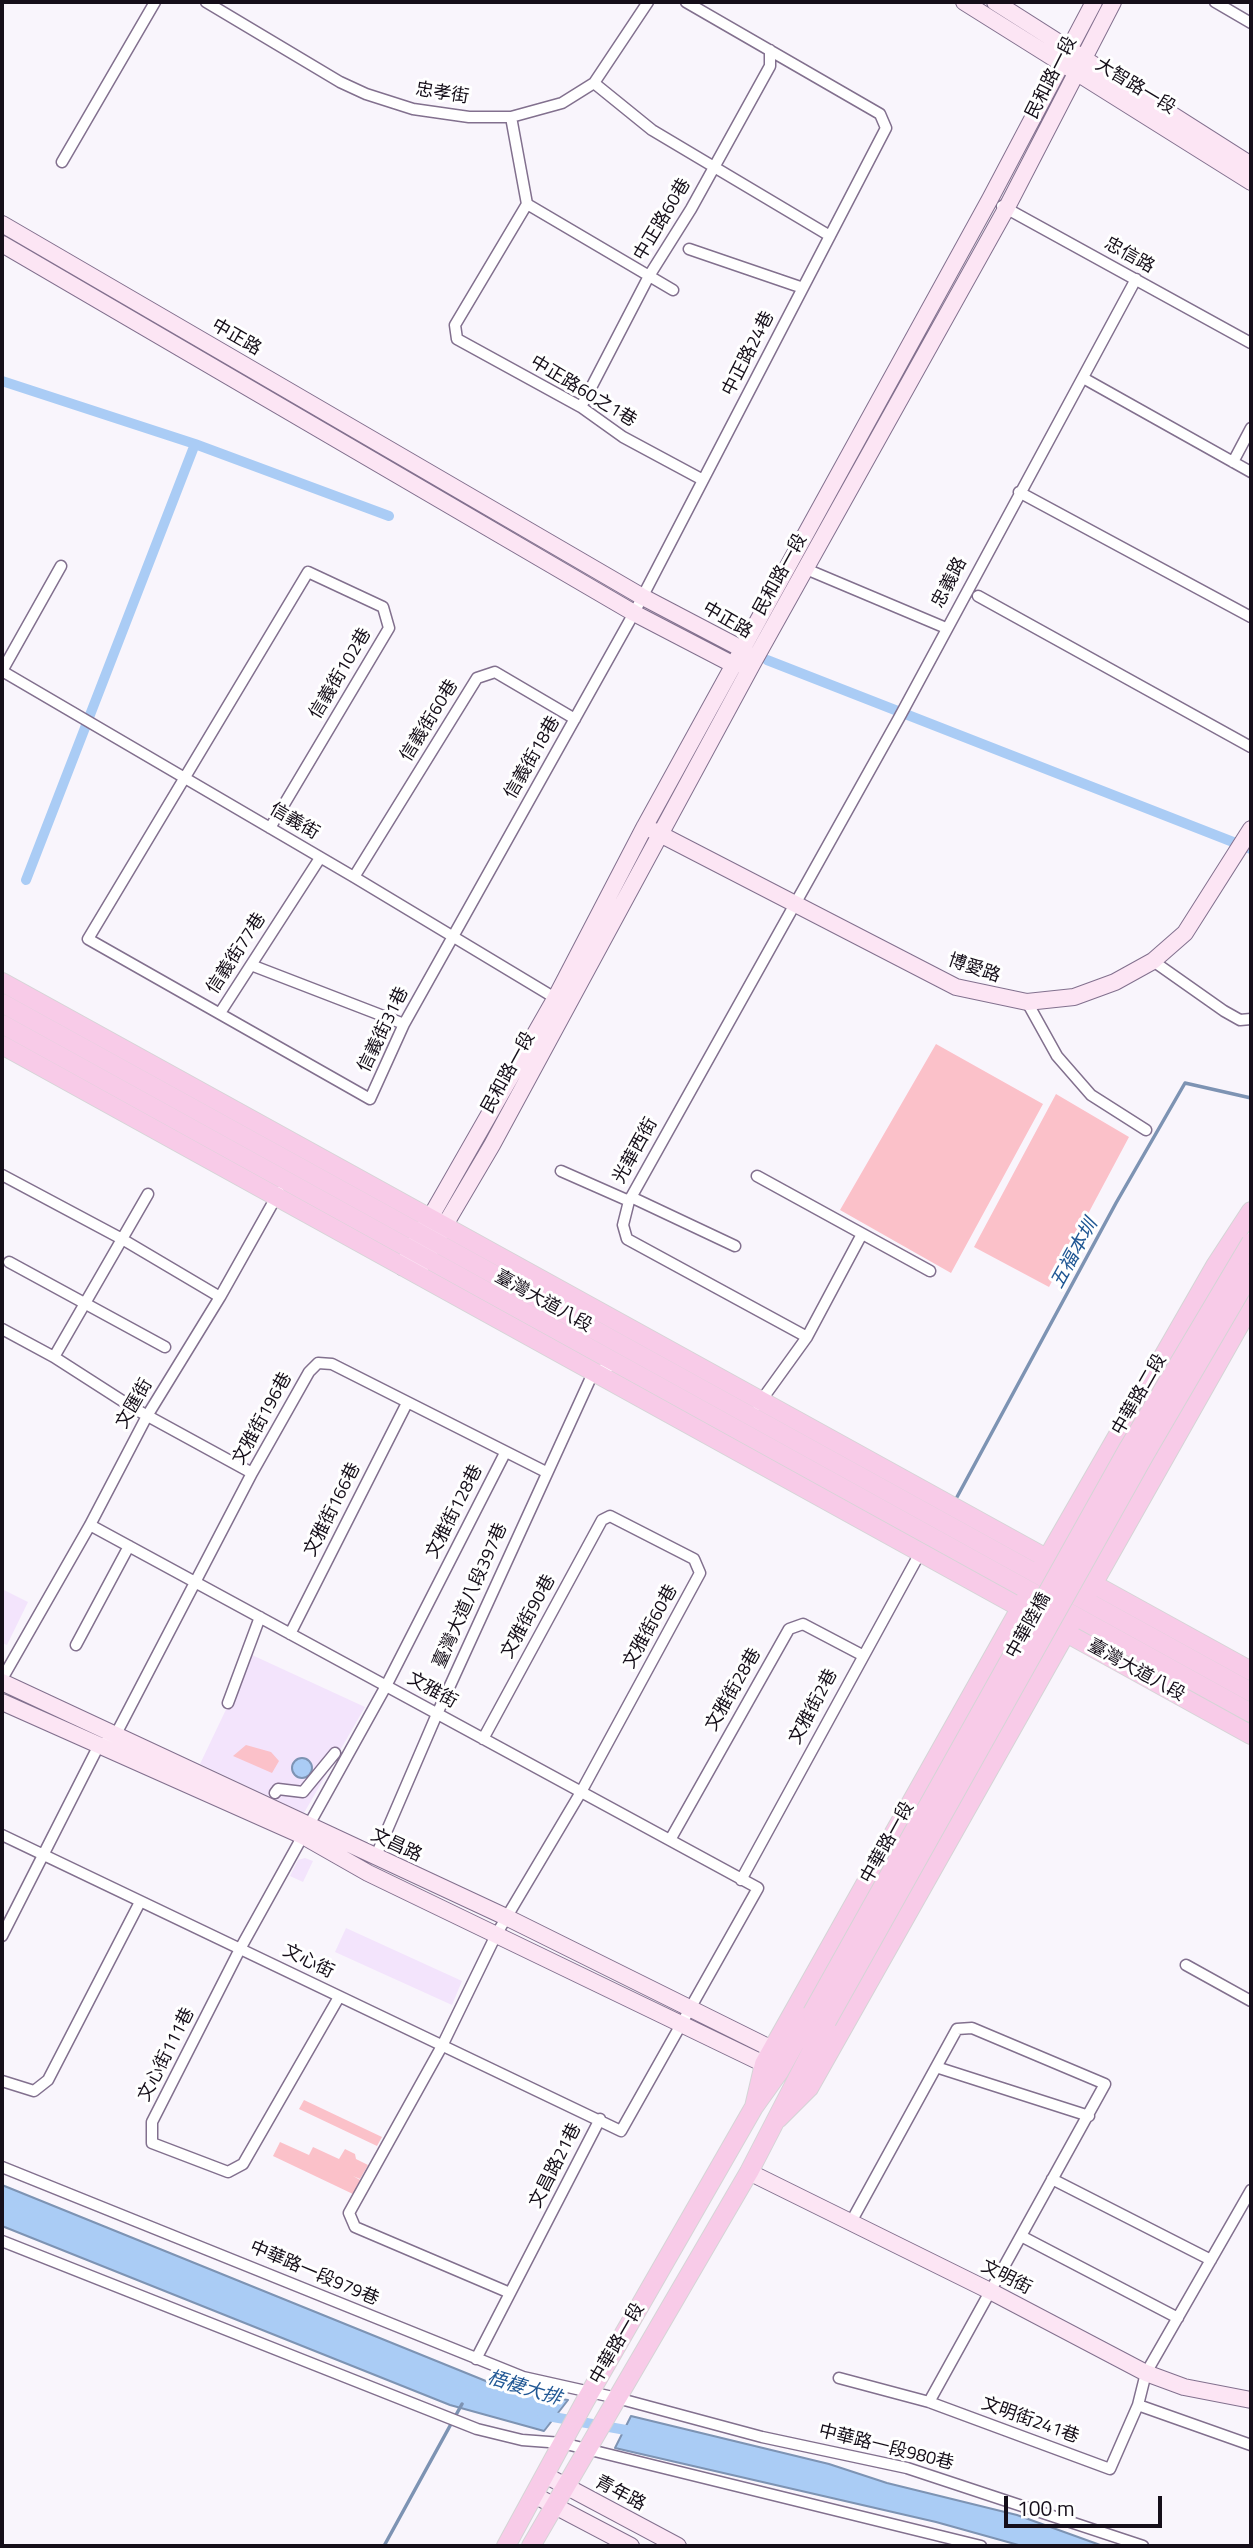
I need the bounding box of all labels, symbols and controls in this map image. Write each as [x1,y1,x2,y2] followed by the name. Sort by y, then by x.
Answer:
[1022,33,1082,123] street label: 民和路一段
[1091,55,1179,119] street label: 大智路一段
[414,79,470,109] street label: 忠孝街
[630,175,696,265] street label: 中正路60巷
[1100,233,1158,279] street label: 忠信路
[718,308,780,400] street label: 中正路24巷
[207,315,265,361] street label: 中正路
[526,352,640,432] street label: 中正路60之1巷
[750,530,812,620] street label: 民和路一段
[928,554,972,612] street label: 忠義路
[698,598,756,644] street label: 中正路
[305,625,377,723] street label: 信義街102巷
[396,676,464,766] street label: 信義街60巷
[501,713,565,803] street label: 信義街18巷
[265,799,323,845] street label: 信義街
[203,909,271,999] street label: 信義街77巷
[945,950,1003,988] street label: 博愛路
[354,984,414,1076] street label: 信義街31巷
[478,1028,540,1118] street label: 民和路一段
[609,1114,663,1188] street label: 光華西街
[1047,1215,1103,1293] water label: 五福本圳
[491,1266,595,1338] street label: 臺灣大道八段
[1108,1351,1172,1439] street label: 中華路二段
[229,1369,297,1469] street label: 文雅街196巷
[112,1375,158,1433] street label: 文匯街
[300,1460,366,1560] street label: 文雅街166巷
[422,1462,488,1562] street label: 文雅街128巷
[429,1520,513,1672] street label: 臺灣大道八段397巷
[497,1571,561,1663] street label: 文雅街90巷
[619,1581,683,1673] street label: 文雅街60巷
[1002,1589,1056,1663] street label: 中華陸橋
[1084,1635,1188,1707] street label: 臺灣大道八段
[702,1645,766,1735] street label: 文雅街28巷
[785,1666,843,1748] street label: 文雅街2巷
[403,1668,461,1714] street label: 文雅街
[857,1798,919,1888] street label: 中華路一段
[367,1825,425,1867] street label: 文昌路
[279,1940,337,1984] street label: 文心街
[134,2005,200,2105] street label: 文心街111巷
[525,2120,587,2212] street label: 文昌路21巷
[246,2237,382,2311] street label: 中華路一段979巷
[977,2256,1035,2300] street label: 文明街
[586,2300,650,2388] street label: 中華路一段
[484,2367,564,2411] water label: 梧棲大排
[978,2393,1082,2449] street label: 文明街241巷
[816,2421,956,2475] street label: 中華路一段980巷
[591,2472,649,2516] street label: 青年路
[1008,2482,1166,2526] scale bar
[1017,2492,1074,2524] text: 100 m

